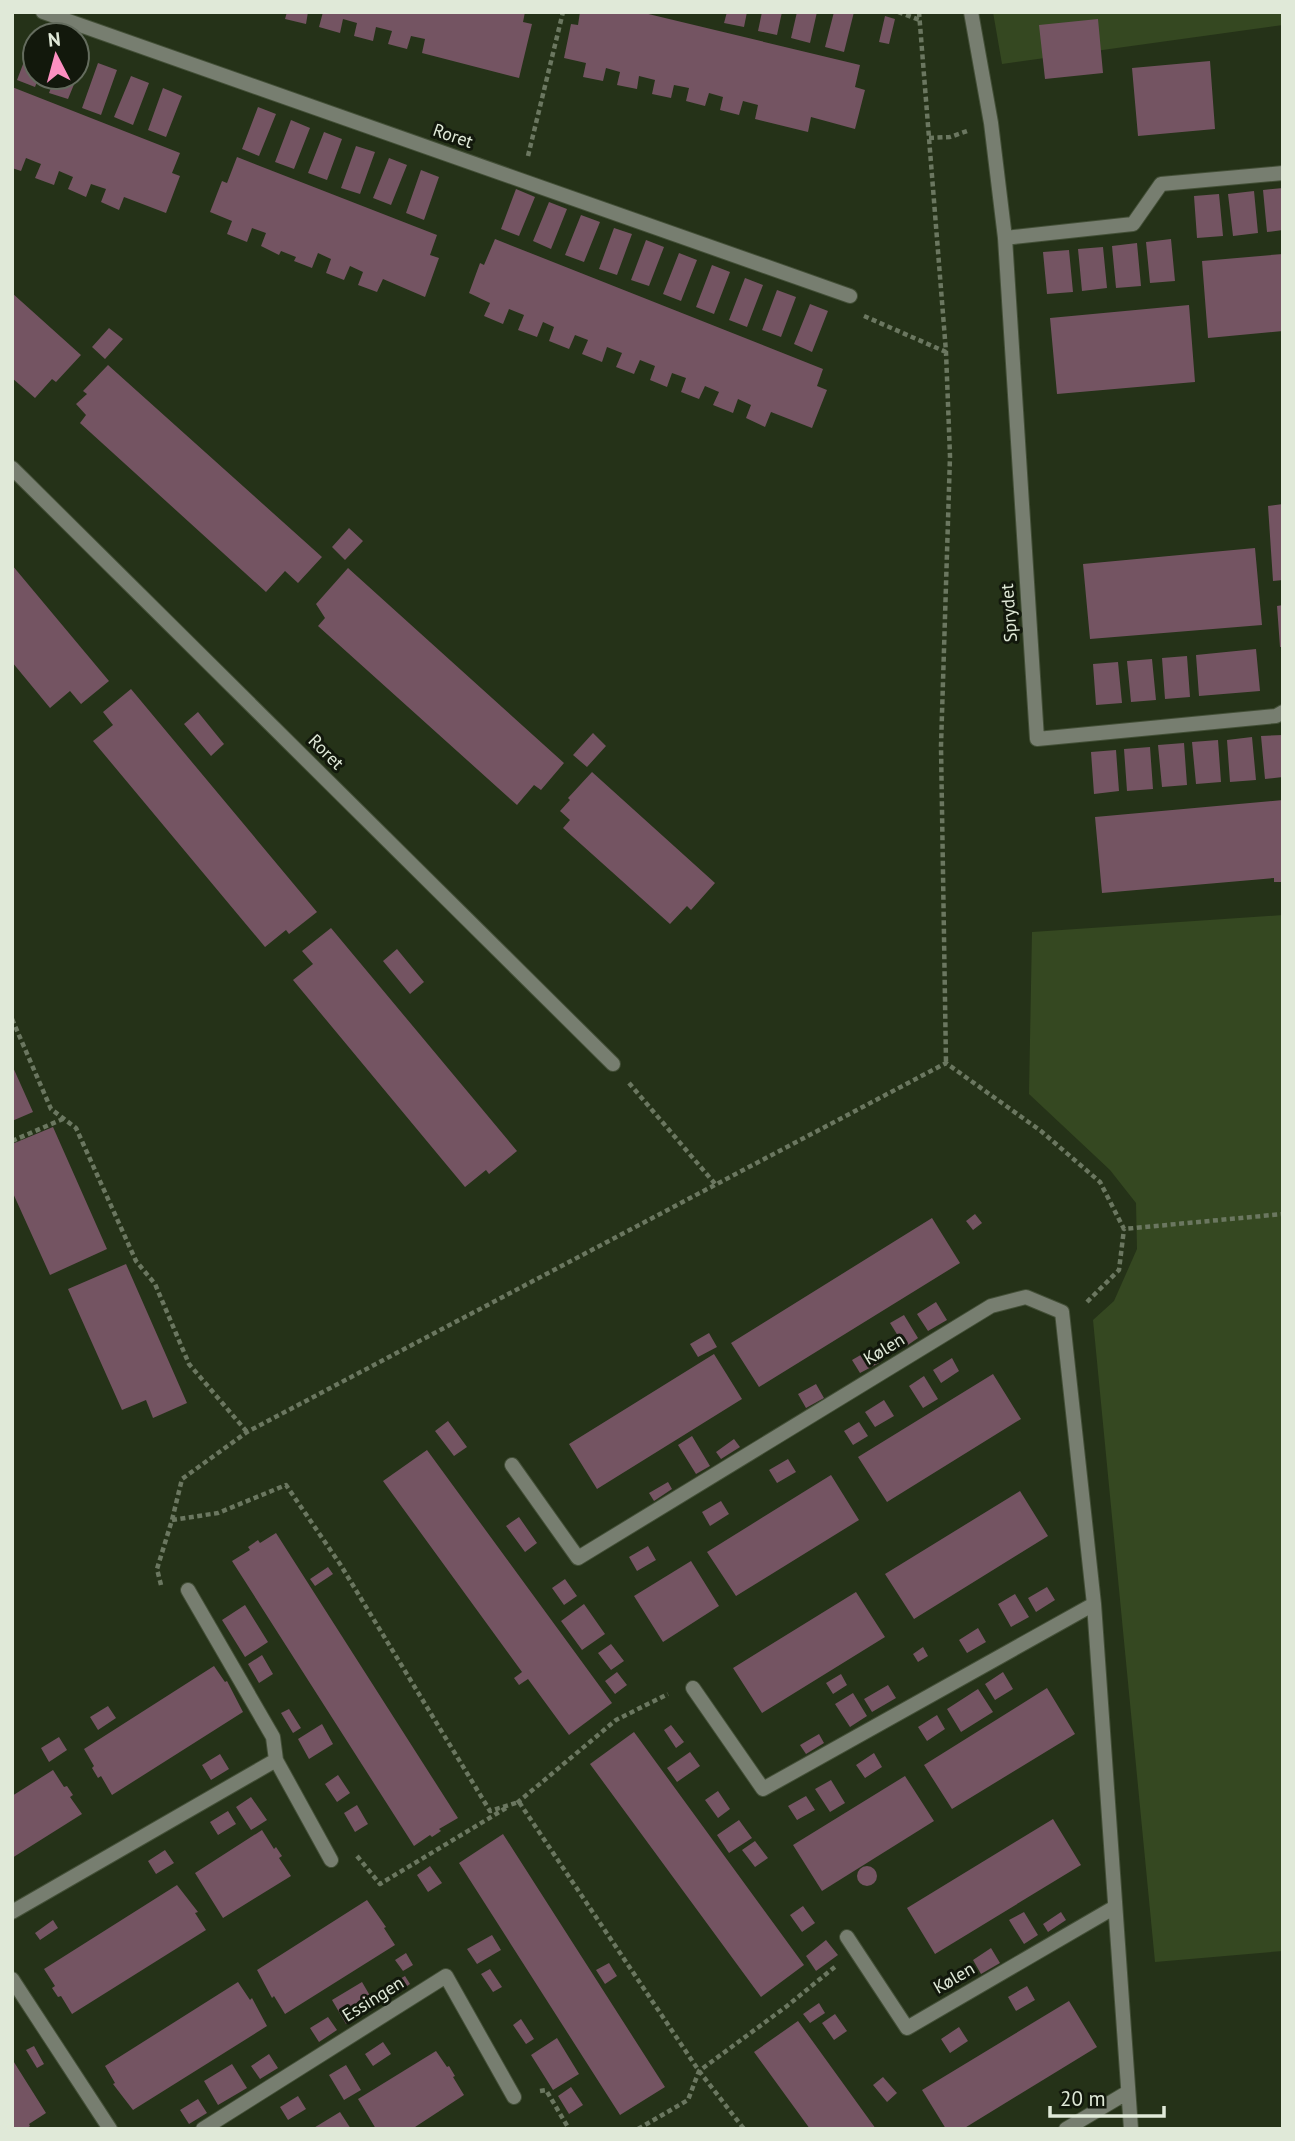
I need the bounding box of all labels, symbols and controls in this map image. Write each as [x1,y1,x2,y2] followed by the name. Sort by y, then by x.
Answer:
[21,21,91,91] north arrow
[47,27,62,52] text: N
[430,118,476,153] street label: Roret
[995,583,1022,643] street label: Sprydet
[304,729,349,774] street label: Roret
[859,1327,909,1370] street label: Kølen
[929,1957,979,1999] street label: Kølen
[338,1971,408,2026] street label: Essingen
[1050,2074,1164,2118] scale bar
[1060,2085,1106,2112] text: 20 m

